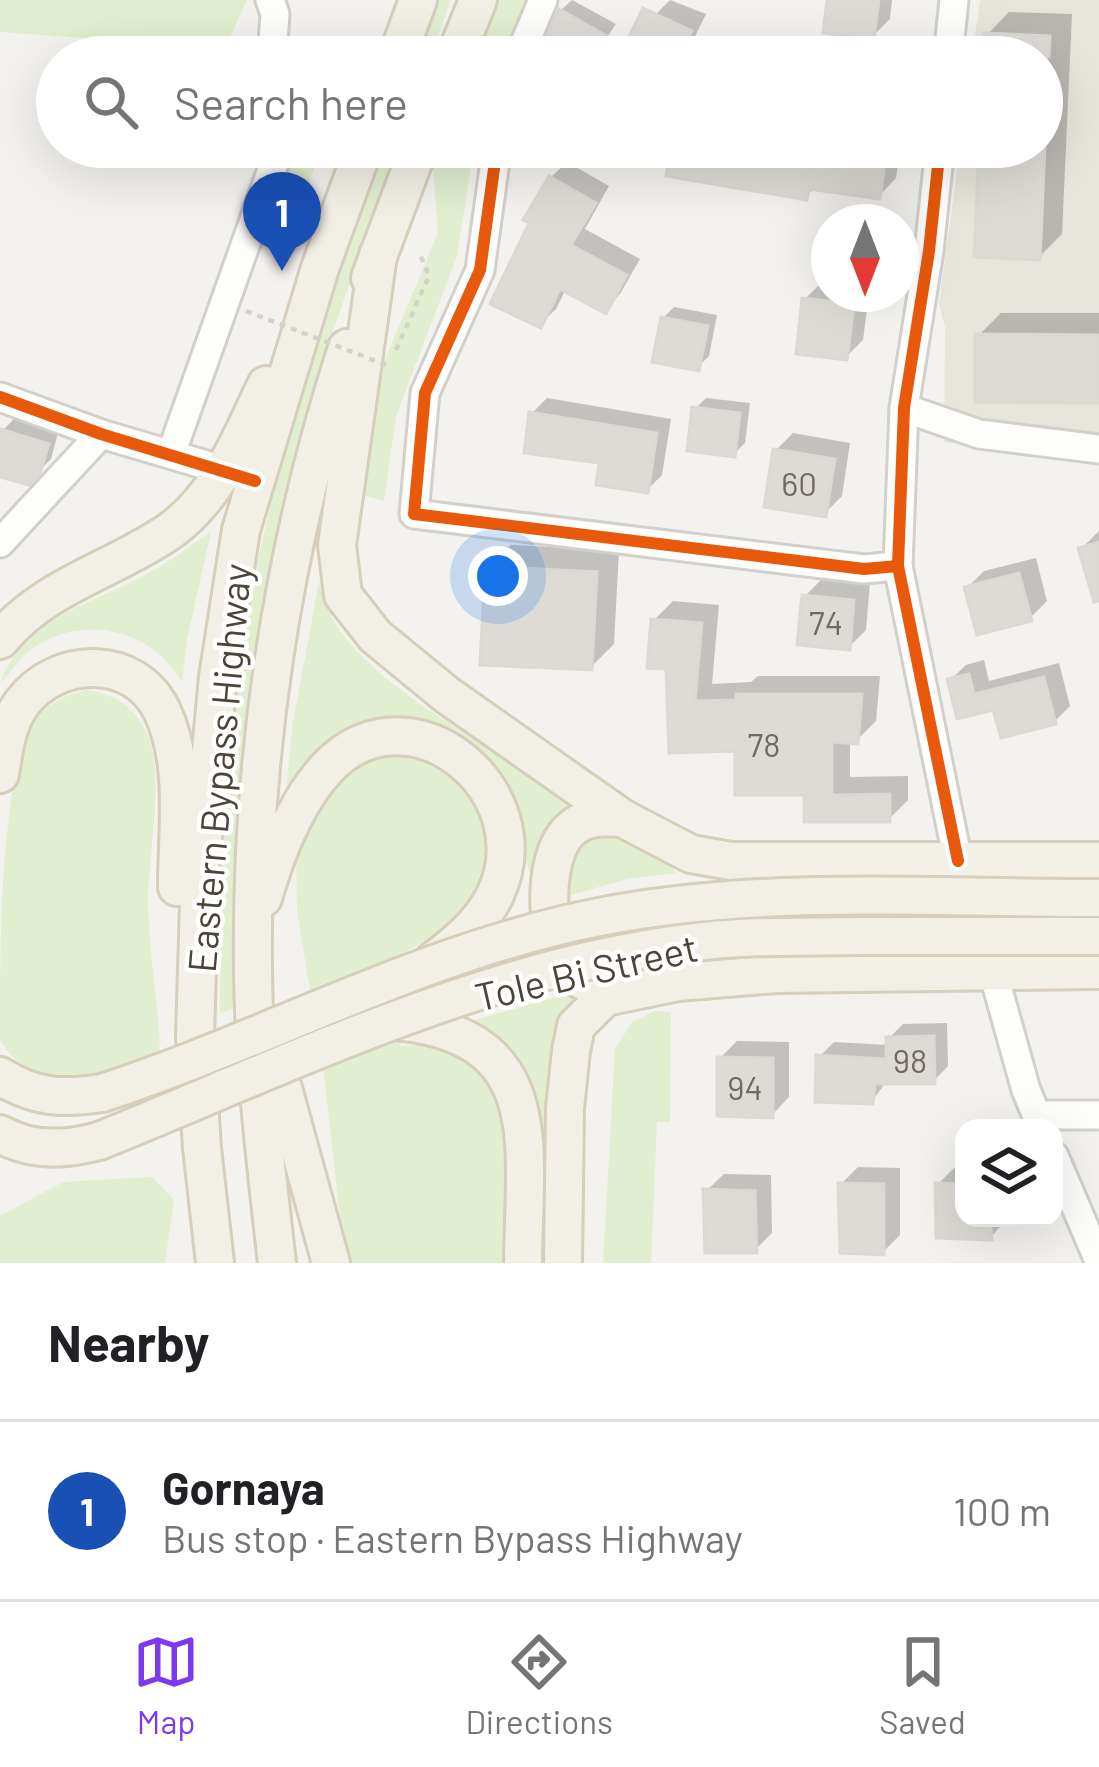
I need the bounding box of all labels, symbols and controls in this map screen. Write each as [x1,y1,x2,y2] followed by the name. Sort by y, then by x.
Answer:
[36,36,1063,168] search box
[78,69,144,135] icon: search
[174,75,408,129] text: Search here
[243,172,321,271] pin: 1
[811,204,919,312] north arrow
[781,463,817,503] house number: 60
[468,546,528,606] your location
[177,562,259,974] street label: Eastern Bypass Highway
[809,602,843,642] house number: 74
[748,724,780,764] house number: 78
[470,923,702,1019] street label: Tole Bi Street
[893,1040,927,1080] house number: 98
[727,1067,763,1107] house number: 94
[955,1119,1063,1227] map controls
[955,1119,1063,1227] button: layers
[48,1311,209,1372] text: Nearby
[162,1460,325,1514] text: Gornaya
[80,1487,94,1534] text: 1
[953,1487,1051,1534] text: 100 m
[162,1514,743,1561] text: Bus stop · Eastern Bypass Highway
[133,1629,199,1741] tab: Map
[465,1629,613,1741] tab: Directions
[879,1629,966,1741] tab: Saved

